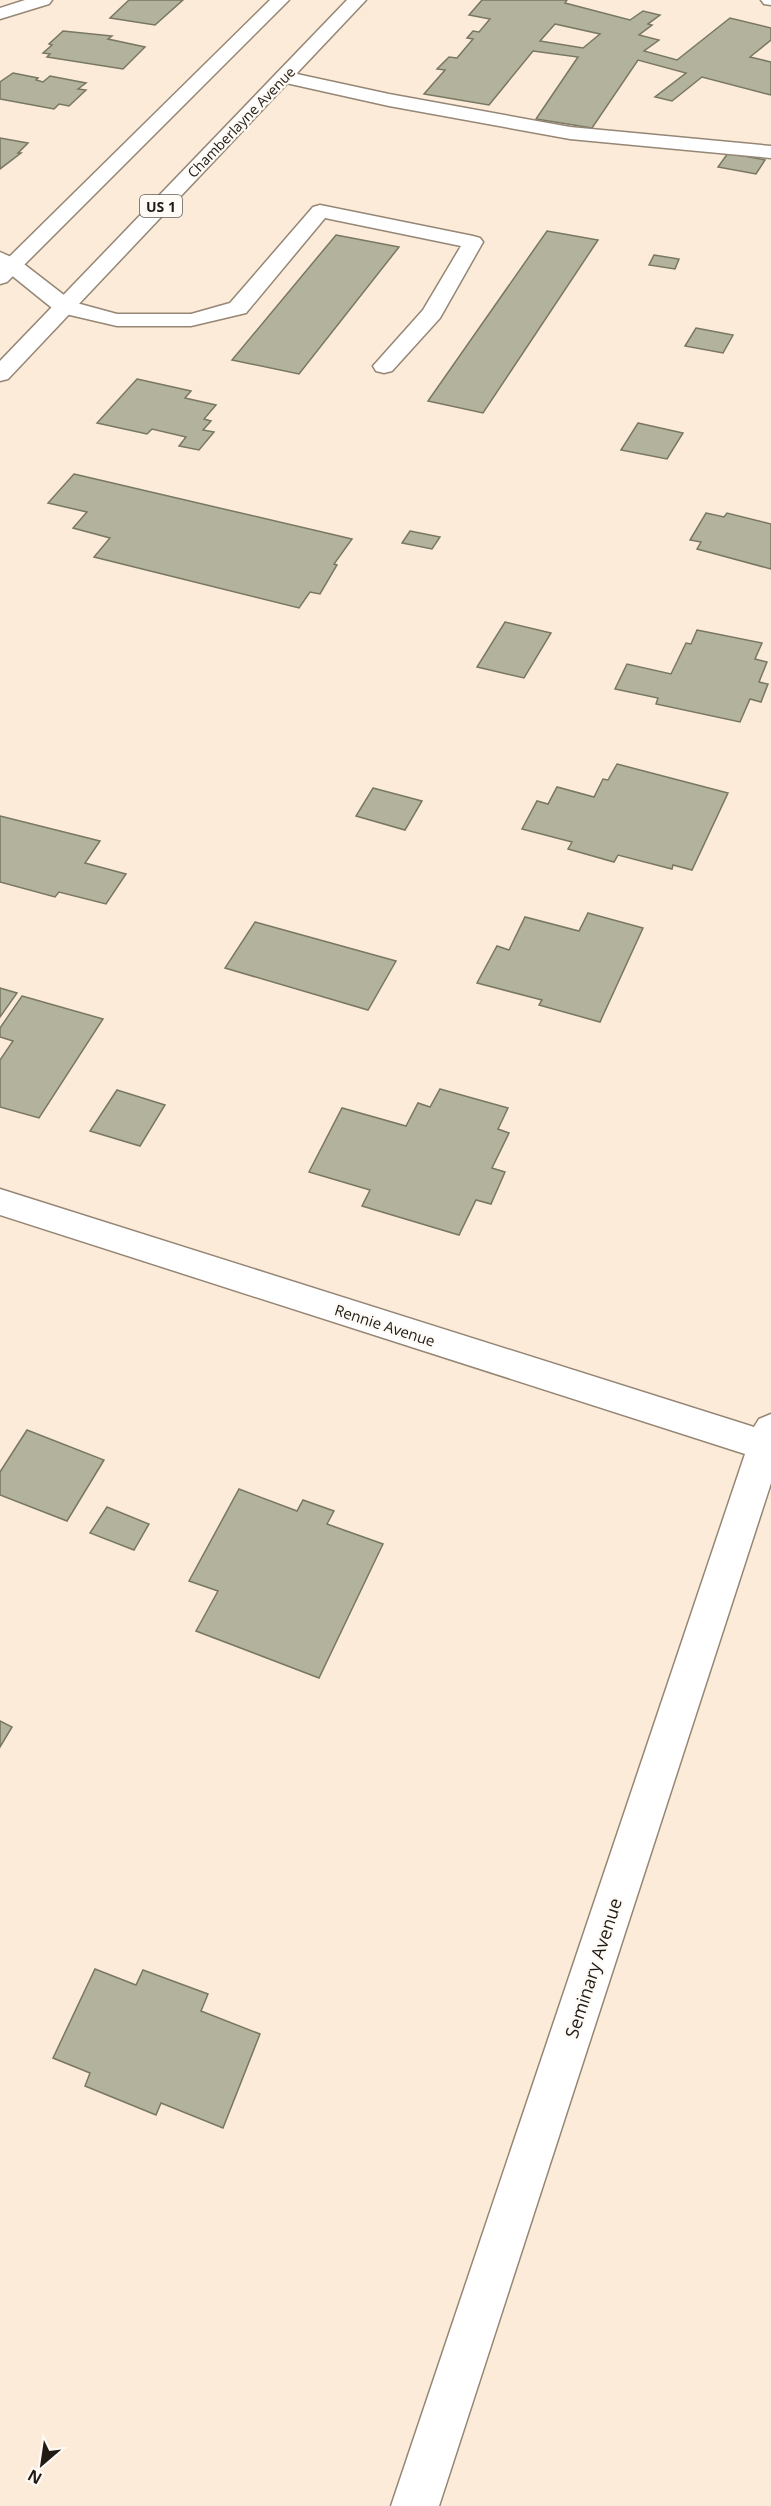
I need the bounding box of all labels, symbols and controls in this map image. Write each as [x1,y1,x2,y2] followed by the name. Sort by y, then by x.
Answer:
[183,62,299,182] street label: Chamberlayne Avenue
[140,195,182,217] road number: US 1
[332,1299,438,1351] street label: Rennie Avenue
[559,1895,627,2041] street label: Seminary Avenue
[12,2434,72,2494] north arrow
[24,2464,46,2490] text: N

